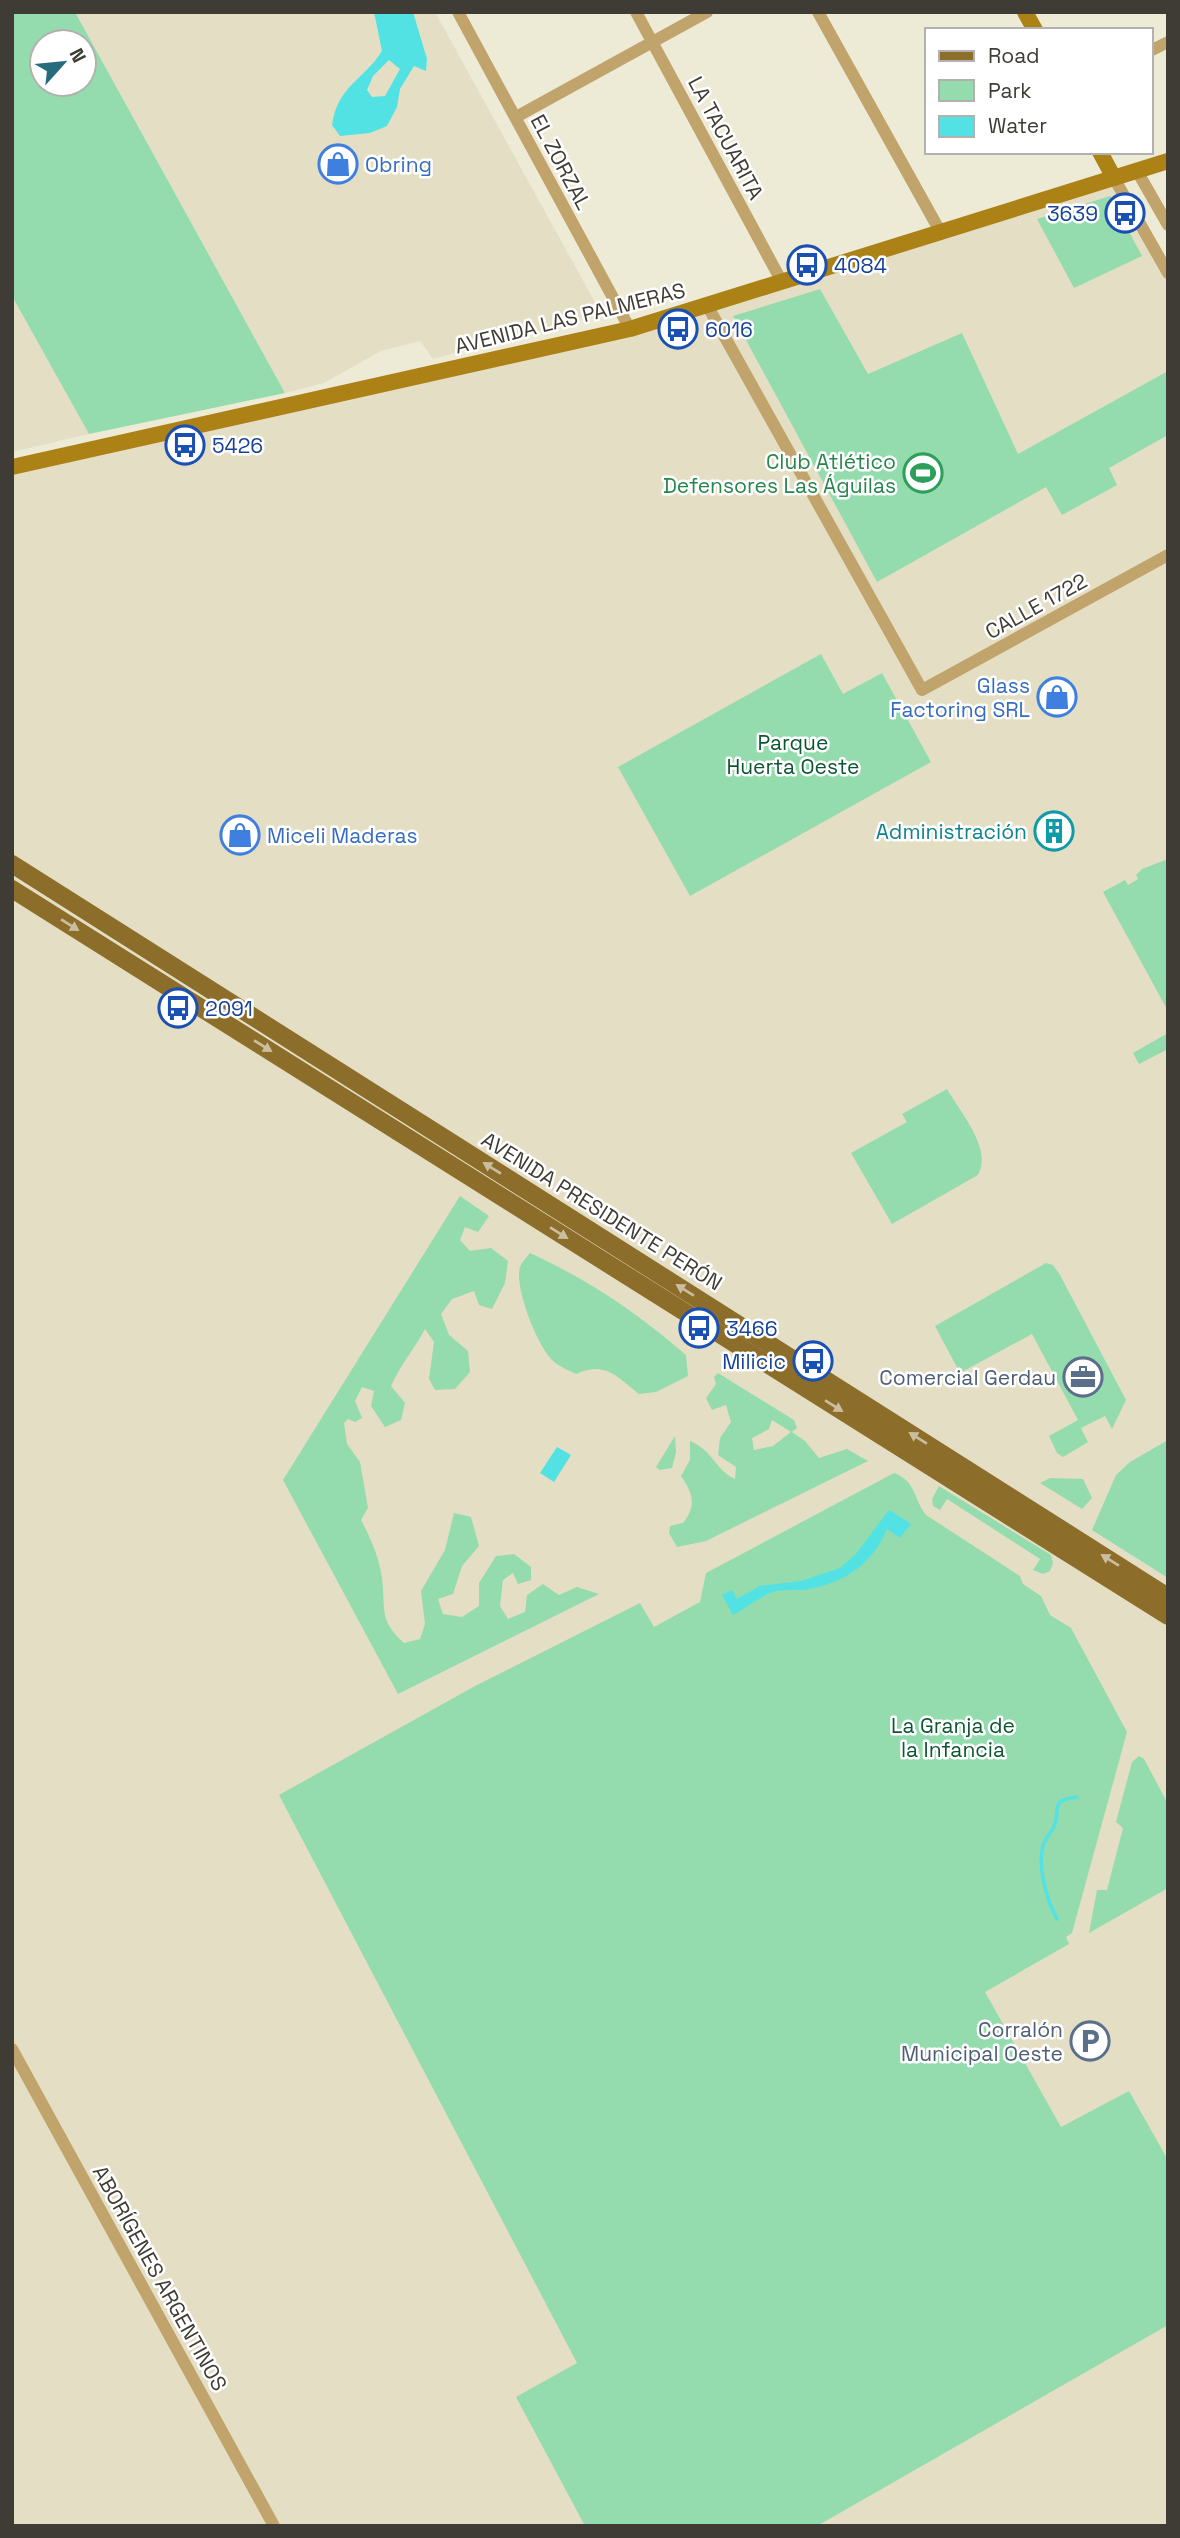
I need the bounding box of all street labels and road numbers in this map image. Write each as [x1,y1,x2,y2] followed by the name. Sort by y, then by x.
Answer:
[682,72,770,204] street label: LA TACUARITA
[525,110,597,214] street label: EL ZORZAL
[452,276,688,360] street label: AVENIDA LAS PALMERAS
[980,567,1092,645] street label: CALLE 1722
[477,1126,727,1296] street label: AVENIDA PRESIDENTE PERÓN
[87,2161,233,2395] street label: ABORÍGENES ARGENTINOS

